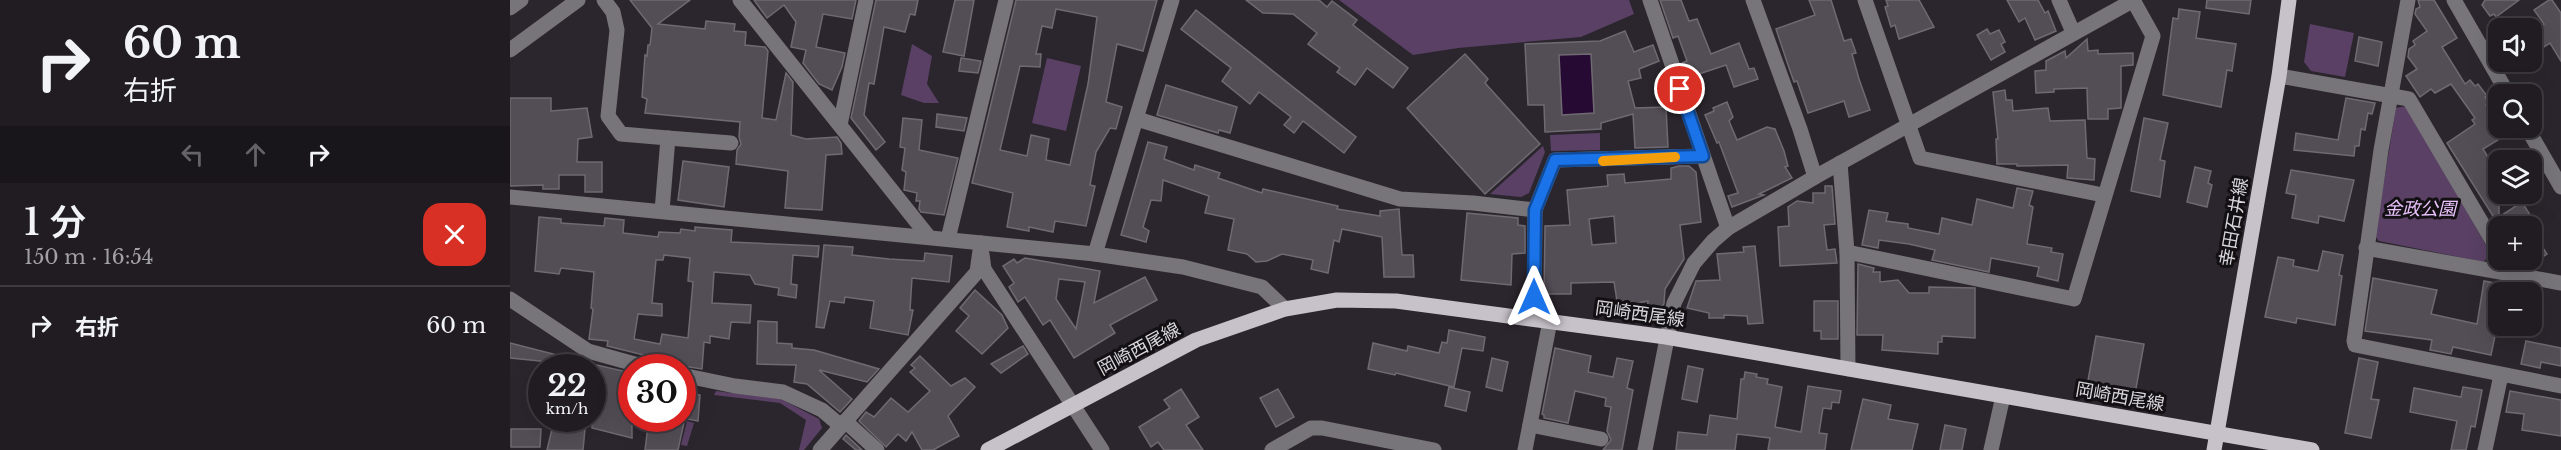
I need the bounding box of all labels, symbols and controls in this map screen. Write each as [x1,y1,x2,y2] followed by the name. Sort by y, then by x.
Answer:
[123,17,241,69] text: 60 m
[2488,18,2542,336] map controls
[2488,18,2542,72] button: sound
[24,24,102,102] icon: right
[1654,63,1705,114] pin
[1663,72,1696,105] icon: arrive
[123,74,177,107] text: 右折
[2488,84,2542,138] button: search
[176,138,209,171] icon: left
[239,138,272,171] icon: ahead
[302,138,335,171] icon: right
[2488,150,2542,204] button: layers
[2215,176,2253,268] street label: 幸田石井線
[2384,198,2459,220] park label: 金政公園
[24,200,86,245] text: 1 分
[423,203,486,266] button: close
[2488,216,2542,270] button: +
[24,245,153,269] text: 150 m · 16:54
[1502,265,1566,329] position arrow
[2488,282,2542,336] button: −
[1594,297,1686,331] street label: 岡崎西尾線
[24,309,57,342] icon: right
[426,312,486,339] text: 60 m
[75,314,119,341] text: 右折
[1094,318,1184,380] street label: 岡崎西尾線
[618,354,696,432] speed limit sign: 30
[547,367,587,404] text: 22
[2074,378,2166,416] street label: 岡崎西尾線
[546,399,588,418] text: km/h

